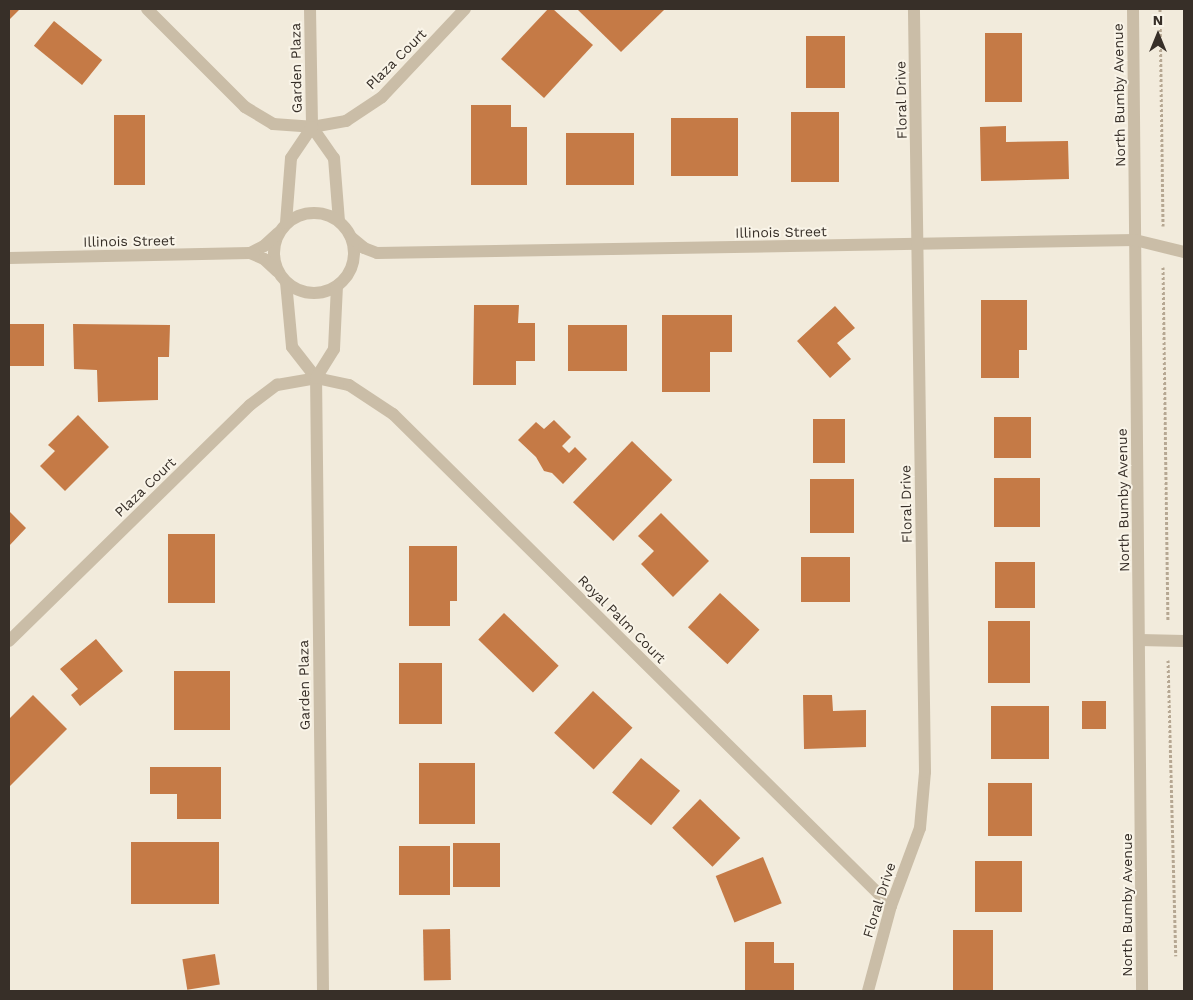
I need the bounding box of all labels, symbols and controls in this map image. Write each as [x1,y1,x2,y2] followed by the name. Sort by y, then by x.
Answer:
[1133,10,1183,60] north arrow
[1153,12,1163,28] text: N
[287,23,305,113] street label: Garden Plaza
[1109,23,1129,167] street label: North Bumby Avenue
[362,25,430,93] street label: Plaza Court
[892,61,910,139] street label: Floral Drive
[735,223,827,241] street label: Illinois Street
[83,232,175,250] street label: Illinois Street
[1113,428,1133,572] street label: North Bumby Avenue
[111,454,179,520] street label: Plaza Court
[897,465,915,543] street label: Floral Drive
[574,571,670,667] street label: Royal Palm Court
[295,640,313,730] street label: Garden Plaza
[1119,833,1135,977] street label: North Bumby Avenue
[859,860,899,940] street label: Floral Drive

